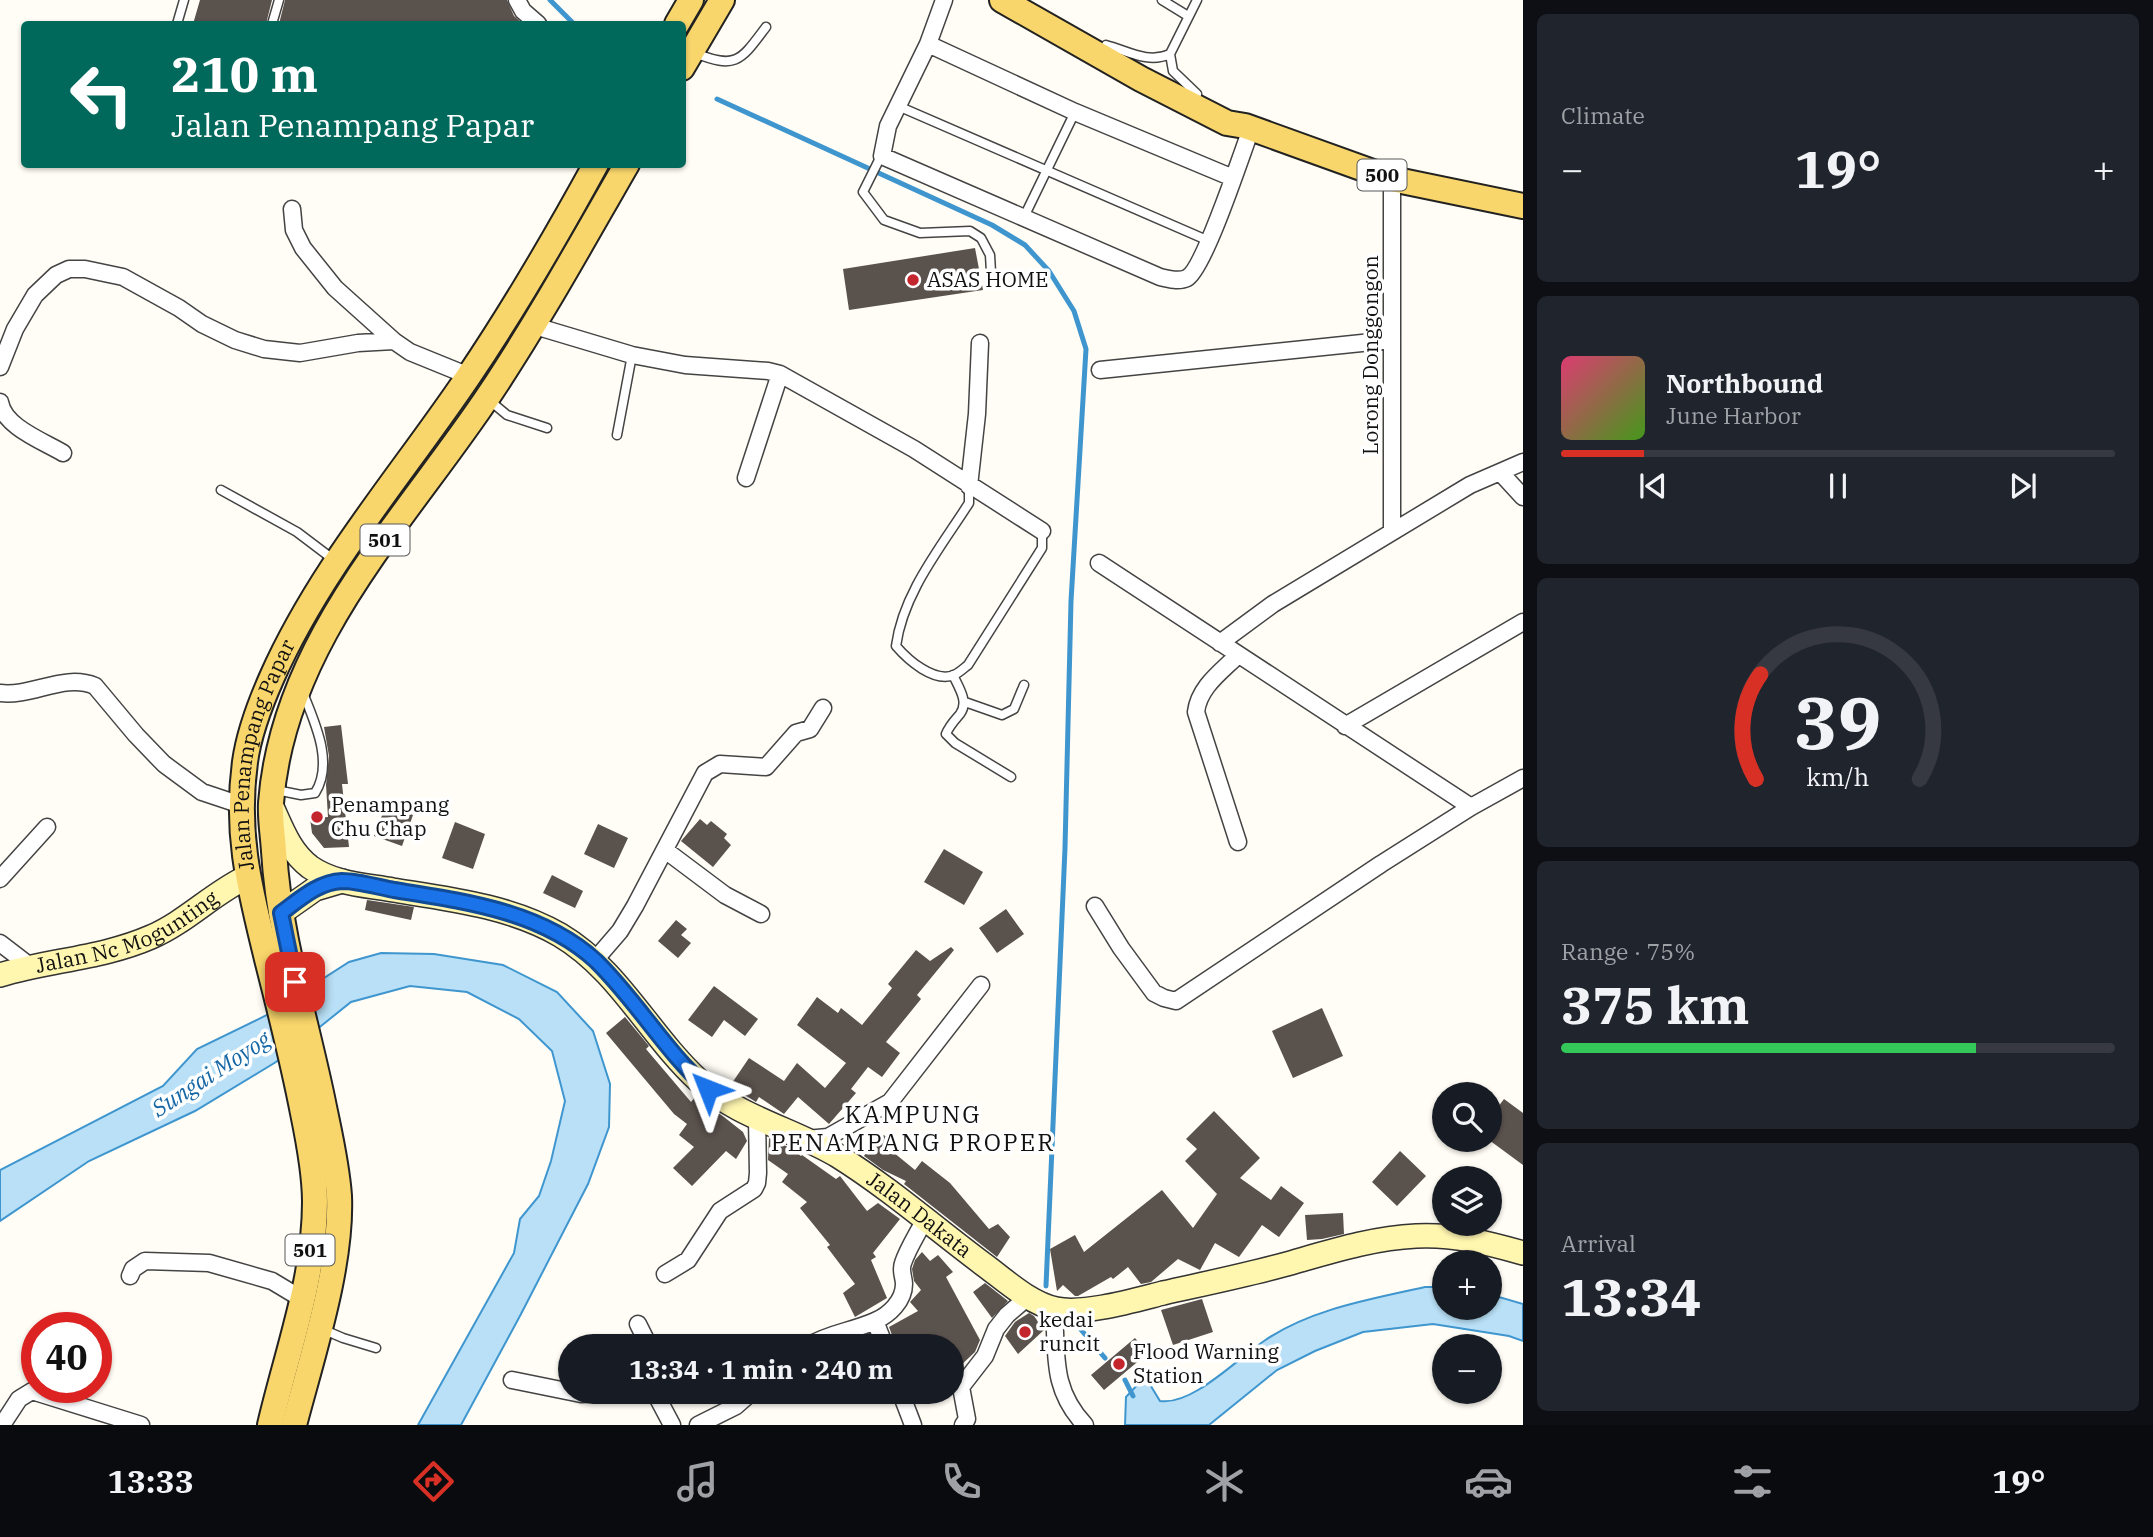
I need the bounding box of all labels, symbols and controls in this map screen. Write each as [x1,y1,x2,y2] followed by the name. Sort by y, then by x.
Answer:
[171,42,318,105] text: 210 m
[56,49,147,140] icon: left
[1561,100,1645,130] text: Climate
[171,104,534,146] text: Jalan Penampang Papar
[1795,135,1881,202] text: 19°
[1561,144,1584,193] text: −
[2092,144,2115,193] text: +
[1358,160,1406,190] road number: 500
[1356,255,1384,455] street label: Lorong Donggongon
[927,265,1049,293] place label: ASAS HOME
[905,272,921,288] marker: ASAS HOME
[1666,366,1823,400] text: Northbound
[1666,400,1801,430] text: June Harbor
[1634,467,1672,505] icon: previous
[1819,467,1857,505] icon: pause
[2004,467,2042,505] icon: next
[360,524,410,555] road number: 501
[227,634,301,873] street label: Jalan Penampang Papar
[1794,674,1882,769] text: 39
[1806,759,1870,792] text: km/h
[331,790,450,842] place label: Penampang Chu Chap
[309,809,325,825] marker: Penampang Chu Chap
[33,883,224,979] street label: Jalan Nc Mogunting
[1561,936,1695,966] text: Range · 75%
[265,952,325,1012] pin
[276,963,314,1001] icon: arrive
[1561,971,1750,1038] text: 375 km
[144,1023,277,1123] water label: Sungai Moyog
[671,1052,745,1126] position arrow
[1432,1082,1502,1404] map controls
[1432,1082,1502,1152] button: search
[771,1098,1055,1158] district label: KAMPUNG PENAMPANG PROPER
[861,1165,978,1264] street label: Jalan Dakata
[1432,1166,1502,1236] button: layers
[1561,1228,1636,1258] text: Arrival
[286,1234,334,1266] road number: 501
[1432,1250,1502,1320] button: +
[1561,1263,1702,1330] text: 13:34
[1039,1305,1100,1357] place label: kedai runcit
[21,1312,112,1403] speed limit sign: 40
[1017,1324,1033,1340] marker: kedai runcit
[1432,1334,1502,1404] button: −
[1133,1337,1279,1389] place label: Flood Warning Station
[629,1352,893,1386] text: 13:34 · 1 min · 240 m
[1111,1356,1127,1372] marker: Flood Warning Station
[409,1457,458,1506] icon: directions
[673,1457,722,1506] icon: music
[937,1457,986,1506] icon: phone
[1200,1457,1249,1506] icon: climate
[1464,1457,1513,1506] icon: car
[1728,1457,1777,1506] icon: filters
[107,1460,194,1502] text: 13:33
[1992,1460,2046,1502] text: 19°

